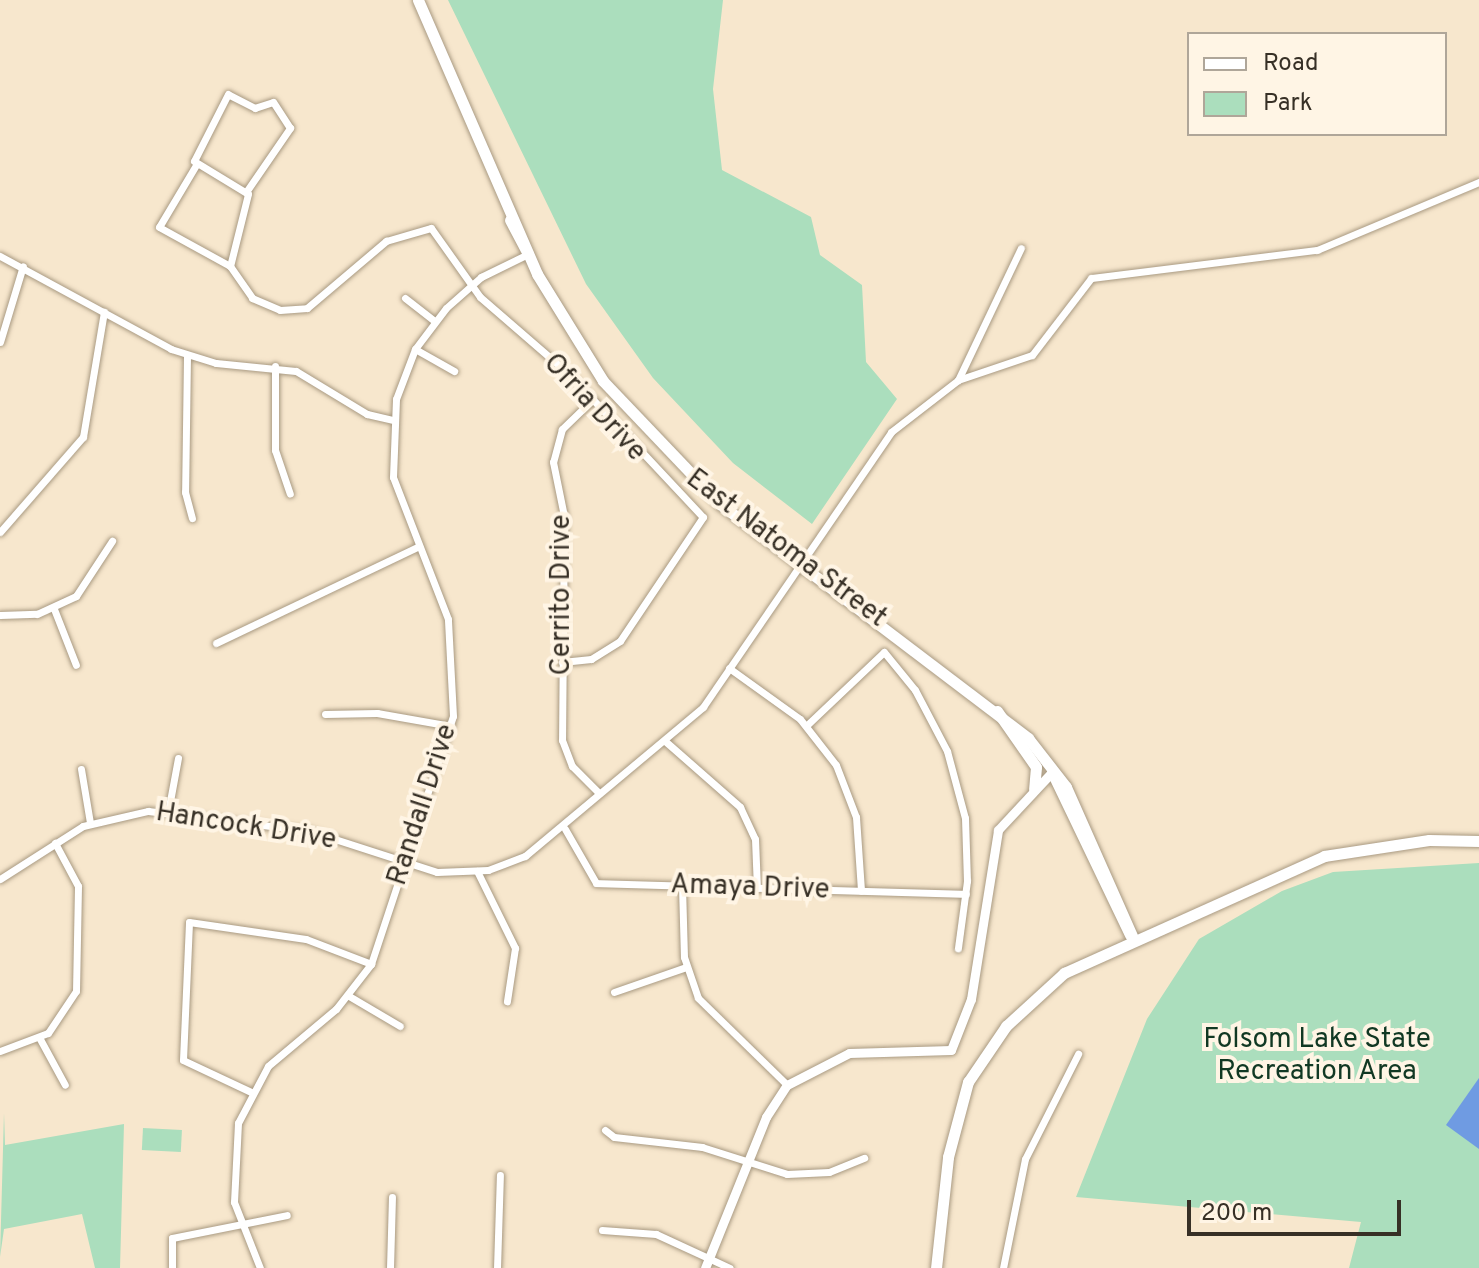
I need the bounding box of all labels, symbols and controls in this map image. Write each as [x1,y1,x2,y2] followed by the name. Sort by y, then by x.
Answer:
[1187,32,1447,136] legend
[1263,49,1319,79] text: Road
[1263,89,1313,119] text: Park
[536,347,652,469] street label: Ofria Drive
[679,463,893,635] street label: East Natoma Street
[545,514,579,676] street label: Cerrito Drive
[381,720,465,890] street label: Randall Drive
[153,796,339,858] street label: Hancock Drive
[670,868,830,908] street label: Amaya Drive
[1203,1023,1431,1089] park label: Folsom Lake State Recreation Area
[1191,1184,1405,1234] scale bar
[1201,1199,1272,1229] text: 200 m

